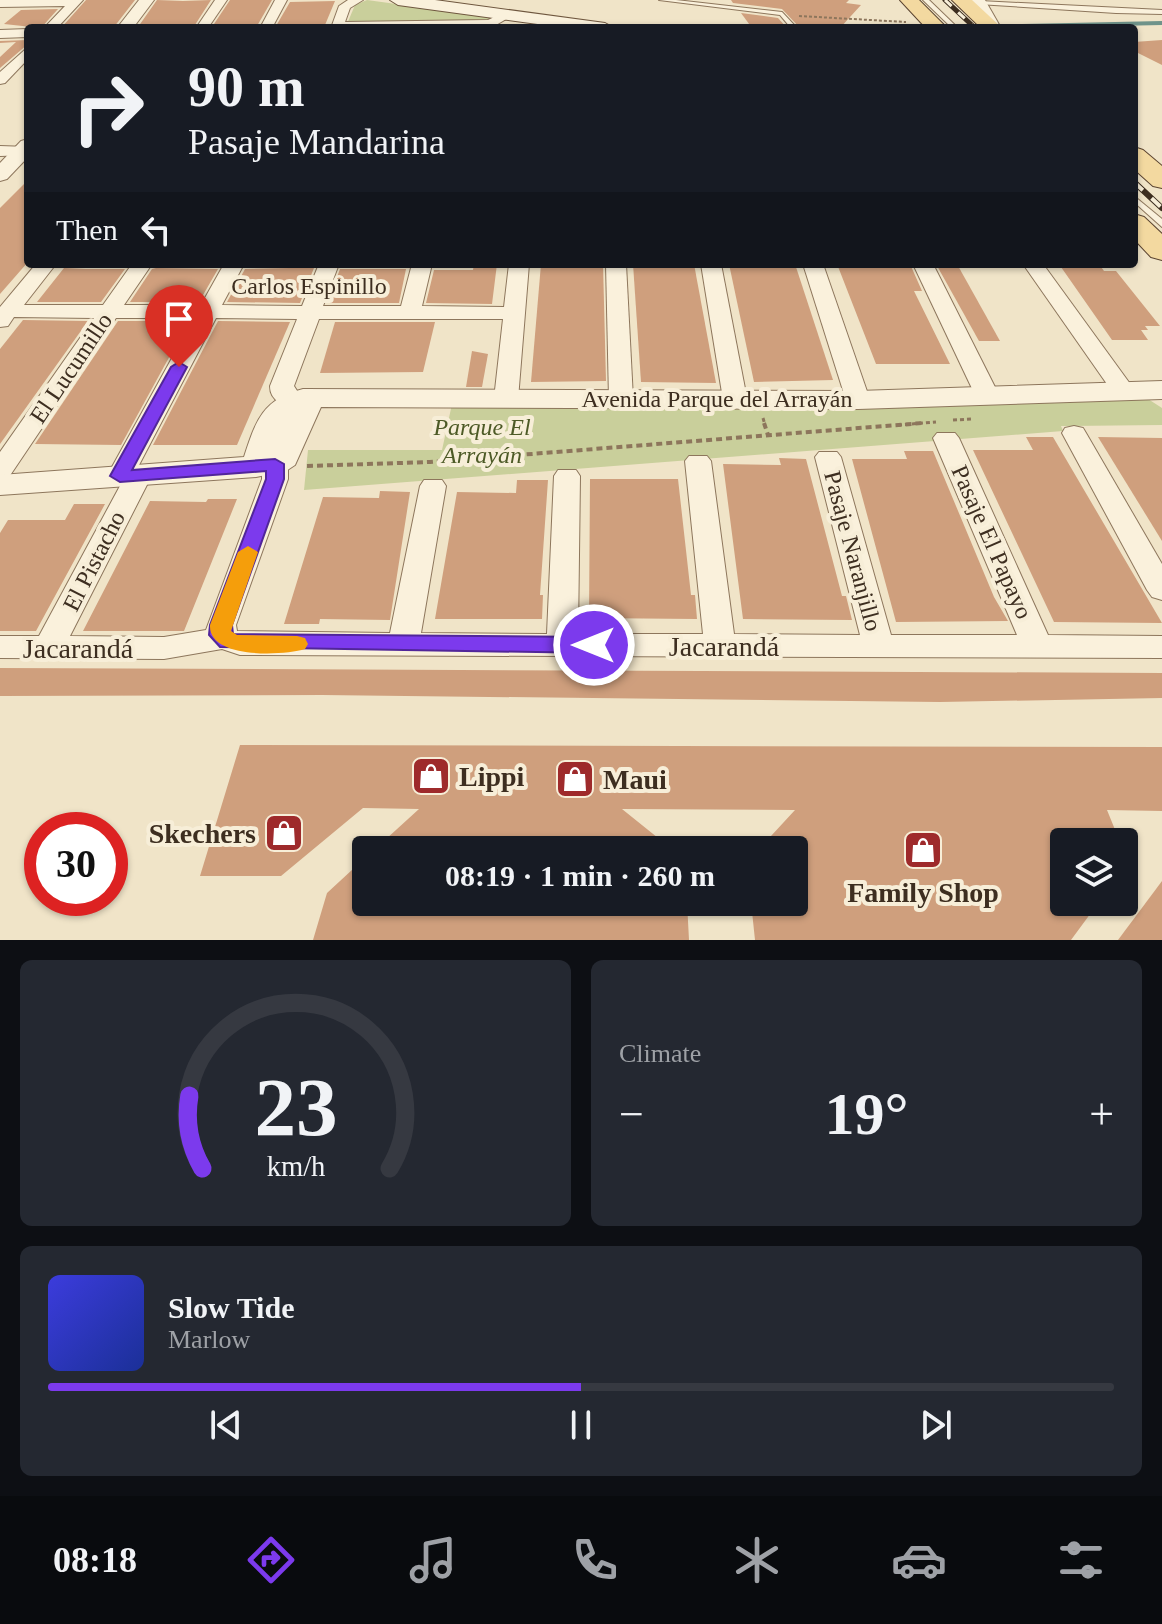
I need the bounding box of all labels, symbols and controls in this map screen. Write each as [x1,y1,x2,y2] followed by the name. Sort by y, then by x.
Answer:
[56,56,160,160] icon: right
[188,56,305,118] text: 90 m
[188,122,445,162] text: Pasaje Mandarina
[134,208,178,252] icon: left
[56,213,118,246] text: Then
[231,273,387,299] street label: Carlos Espinillo
[145,285,213,367] pin
[157,297,201,341] icon: arrive
[25,308,117,428] street label: El Lucumillo
[582,386,852,412] street label: Avenida Parque del Arrayán
[432,414,531,468] park label: Parque El Arrayán
[947,461,1037,623] street label: Pasaje El Papayo
[819,468,887,634] street label: Pasaje Naranjillo
[58,507,130,615] street label: El Pistacho
[552,603,636,687] position arrow
[669,631,780,662] street label: Jacarandá
[23,633,134,664] street label: Jacarandá
[410,755,452,797] shop icon: Lippi
[554,758,596,800] shop icon: Maui
[459,761,525,792] place label: Lippi
[603,764,667,795] place label: Maui
[24,812,128,916] speed limit sign: 30
[263,812,305,854] shop icon: Skechers
[149,818,256,849] place label: Skechers
[1050,828,1138,916] map controls
[1050,828,1138,916] button: layers
[902,829,944,871] shop icon: Family Shop
[445,859,715,892] text: 08:19 · 1 min · 260 m
[847,877,999,908] place label: Family Shop
[619,1039,701,1068] text: Climate
[254,1061,337,1153] text: 23
[825,1081,909,1147] text: 19°
[619,1090,644,1139] text: −
[1089,1090,1114,1139] text: +
[266,1151,325,1182] text: km/h
[168,1291,294,1324] text: Slow Tide
[168,1325,250,1354] text: Marlow
[204,1403,248,1447] icon: previous
[559,1403,603,1447] icon: pause
[914,1403,958,1447] icon: next
[243,1532,299,1588] icon: directions
[405,1532,461,1588] icon: music
[567,1532,623,1588] icon: phone
[729,1532,785,1588] icon: climate
[891,1532,947,1588] icon: car
[1053,1532,1109,1588] icon: filters
[53,1540,137,1580] text: 08:18

